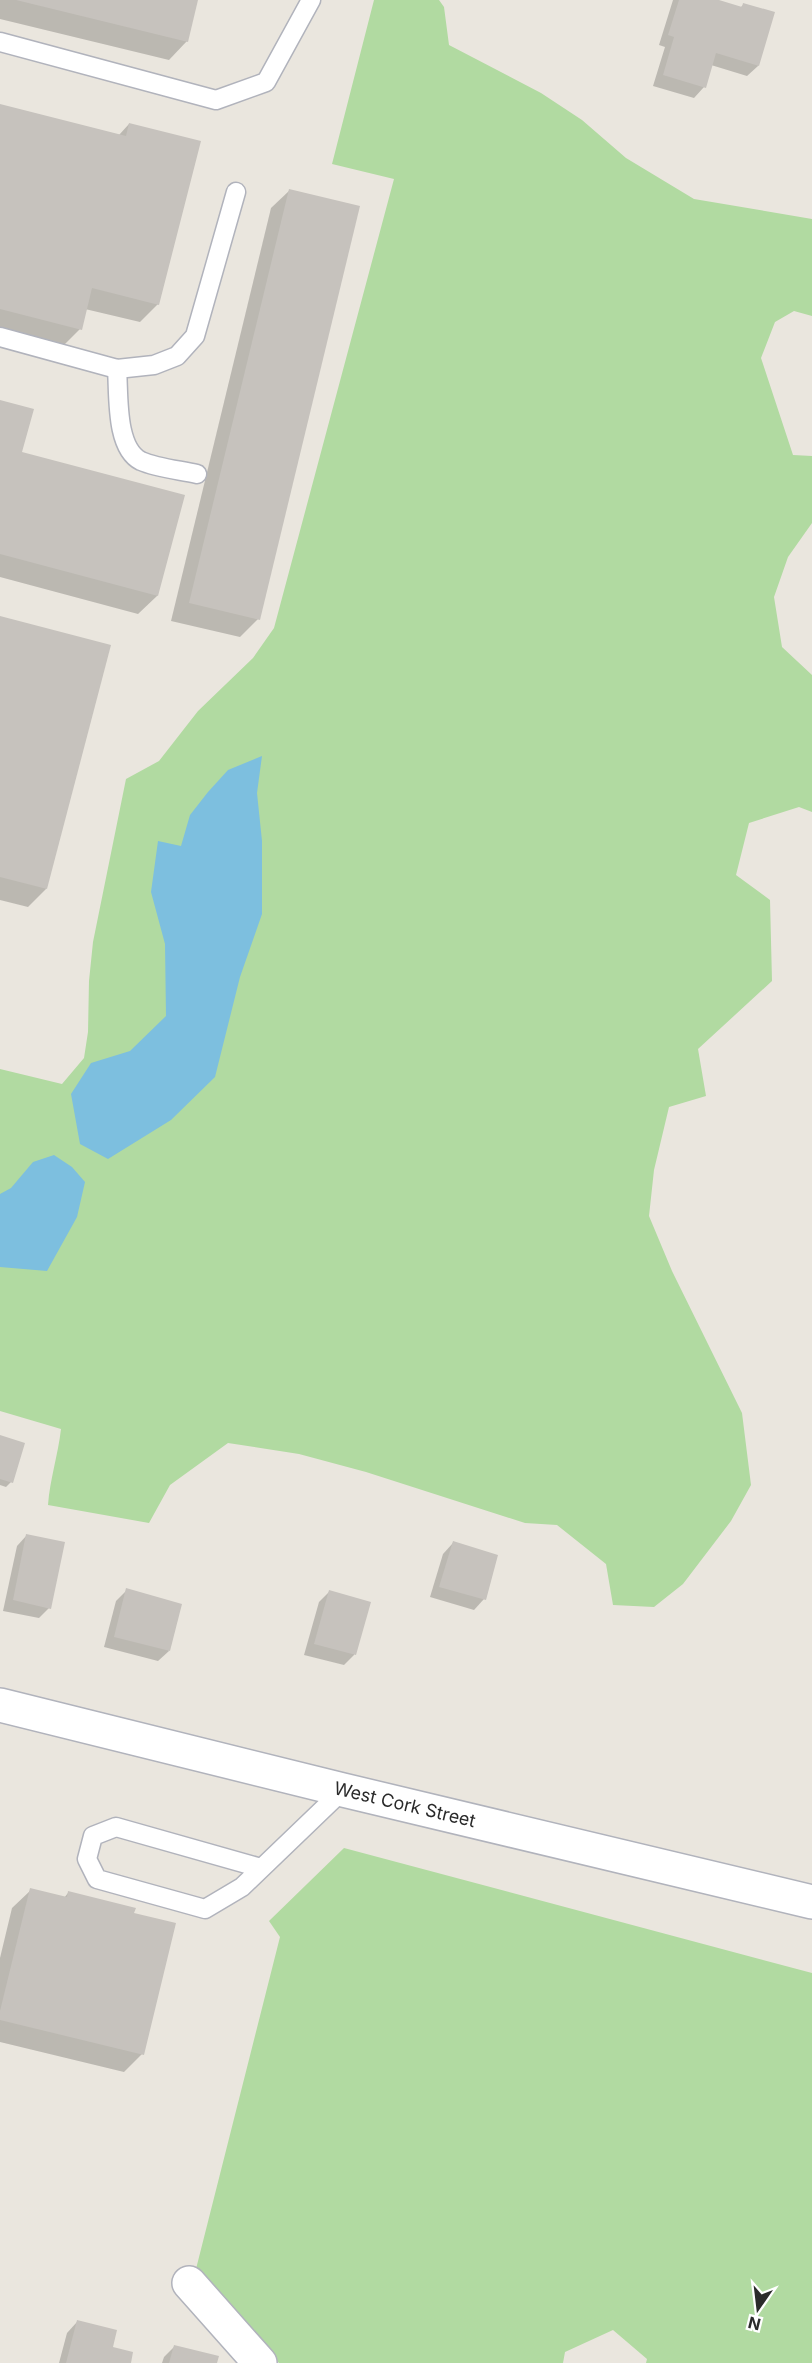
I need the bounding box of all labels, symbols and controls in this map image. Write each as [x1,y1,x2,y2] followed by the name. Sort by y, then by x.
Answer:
[332,1777,478,1831] street label: West Cork Street
[728,2279,788,2339] north arrow
[746,2312,763,2335] text: N

